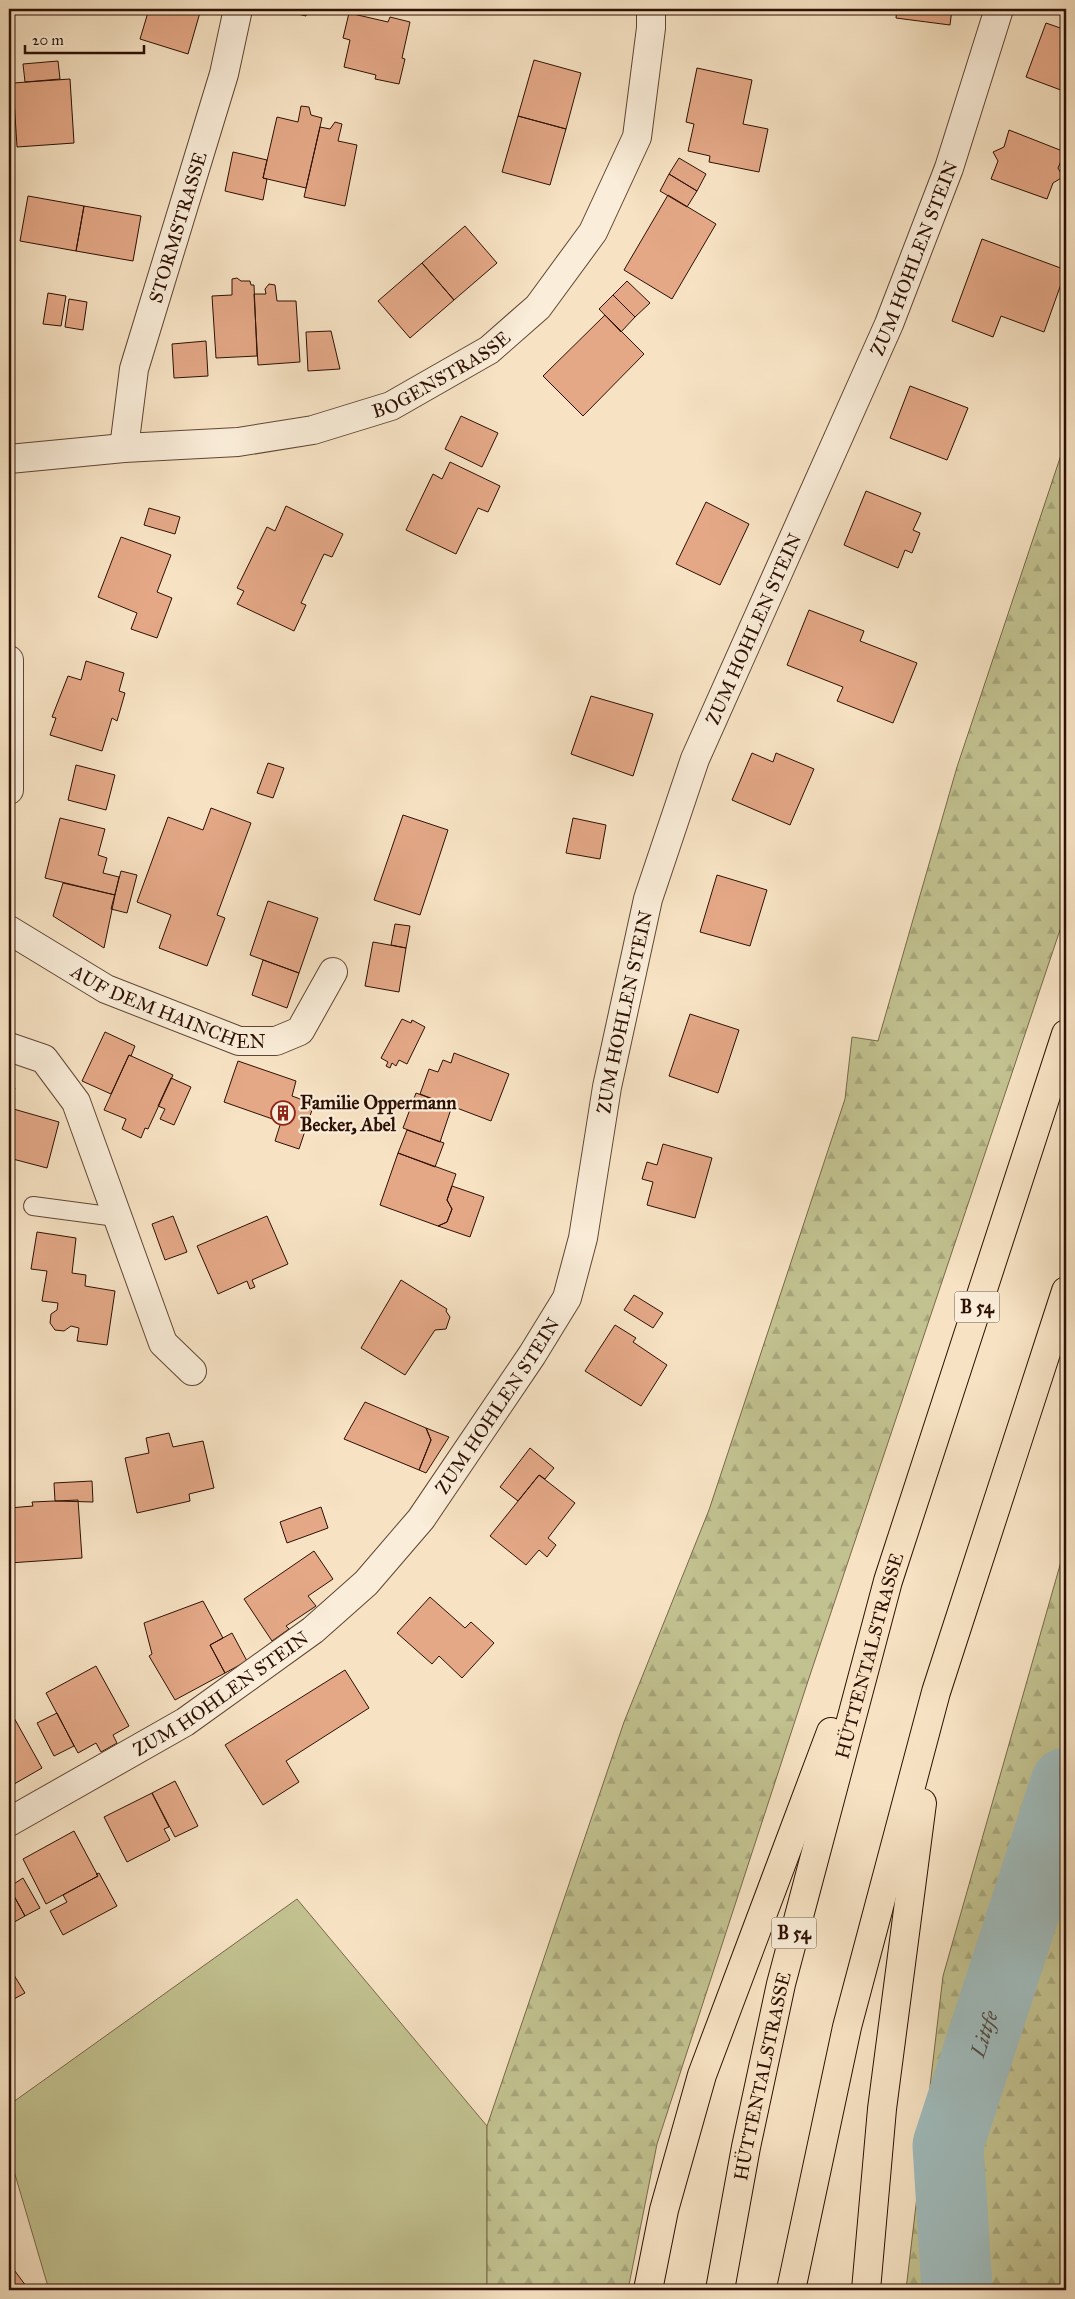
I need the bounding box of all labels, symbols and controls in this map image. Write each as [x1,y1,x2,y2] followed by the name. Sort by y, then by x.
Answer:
[25,22,144,54] scale bar
[32,31,64,49] text: 20 m
[144,148,212,306] street label: STORMSTRASSE
[865,158,963,359] street label: ZUM HOHLEN STEIN
[369,326,515,423] street label: BOGENSTRASSE
[701,530,806,728] street label: ZUM HOHLEN STEIN
[592,908,657,1115] street label: ZUM HOHLEN STEIN
[66,959,266,1053] street label: AUF DEM HAINCHEN
[300,1091,457,1136] place label: Familie Oppermann Becker, Abel
[270,1100,296,1126] building icon: Familie Oppermann Becker, Abel
[954,1291,1000,1322] road number: B 54
[430,1313,564,1498] street label: ZUM HOHLEN STEIN
[830,1549,909,1761] street label: HÜTTENTALSTRASSE
[129,1626,313,1761] street label: ZUM HOHLEN STEIN
[772,1918,816,1949] road number: B 54
[729,1969,796,2182] street label: HÜTTENTALSTRASSE
[965,2008,1003,2061] water label: Littfe

